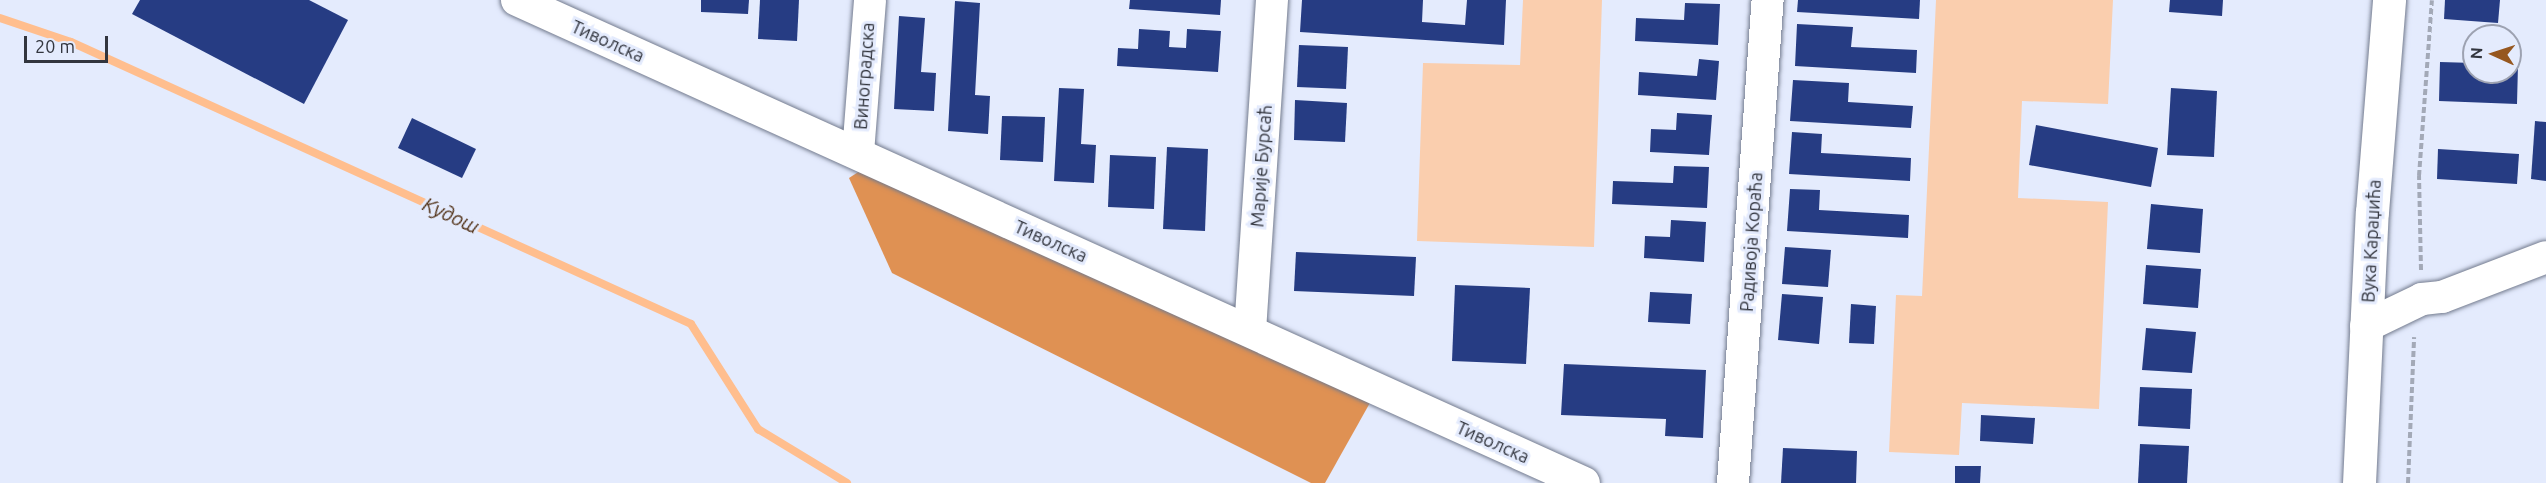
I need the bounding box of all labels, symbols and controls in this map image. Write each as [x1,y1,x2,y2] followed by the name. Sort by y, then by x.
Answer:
[568,15,648,67] street label: Тиволска
[849,22,879,130] street label: Виноградска
[27,24,111,62] scale bar
[2462,24,2522,84] north arrow
[35,36,75,56] text: 20 m
[2467,47,2485,60] text: N
[1246,104,1276,228] street label: Марије Бурсаћ
[1735,171,1767,313] street label: Радивоја Кораћа
[2357,179,2385,303] street label: Вука Караџића
[419,192,483,238] water label: Кудош
[1011,215,1091,267] street label: Тиволска
[1453,416,1533,468] street label: Тиволска

